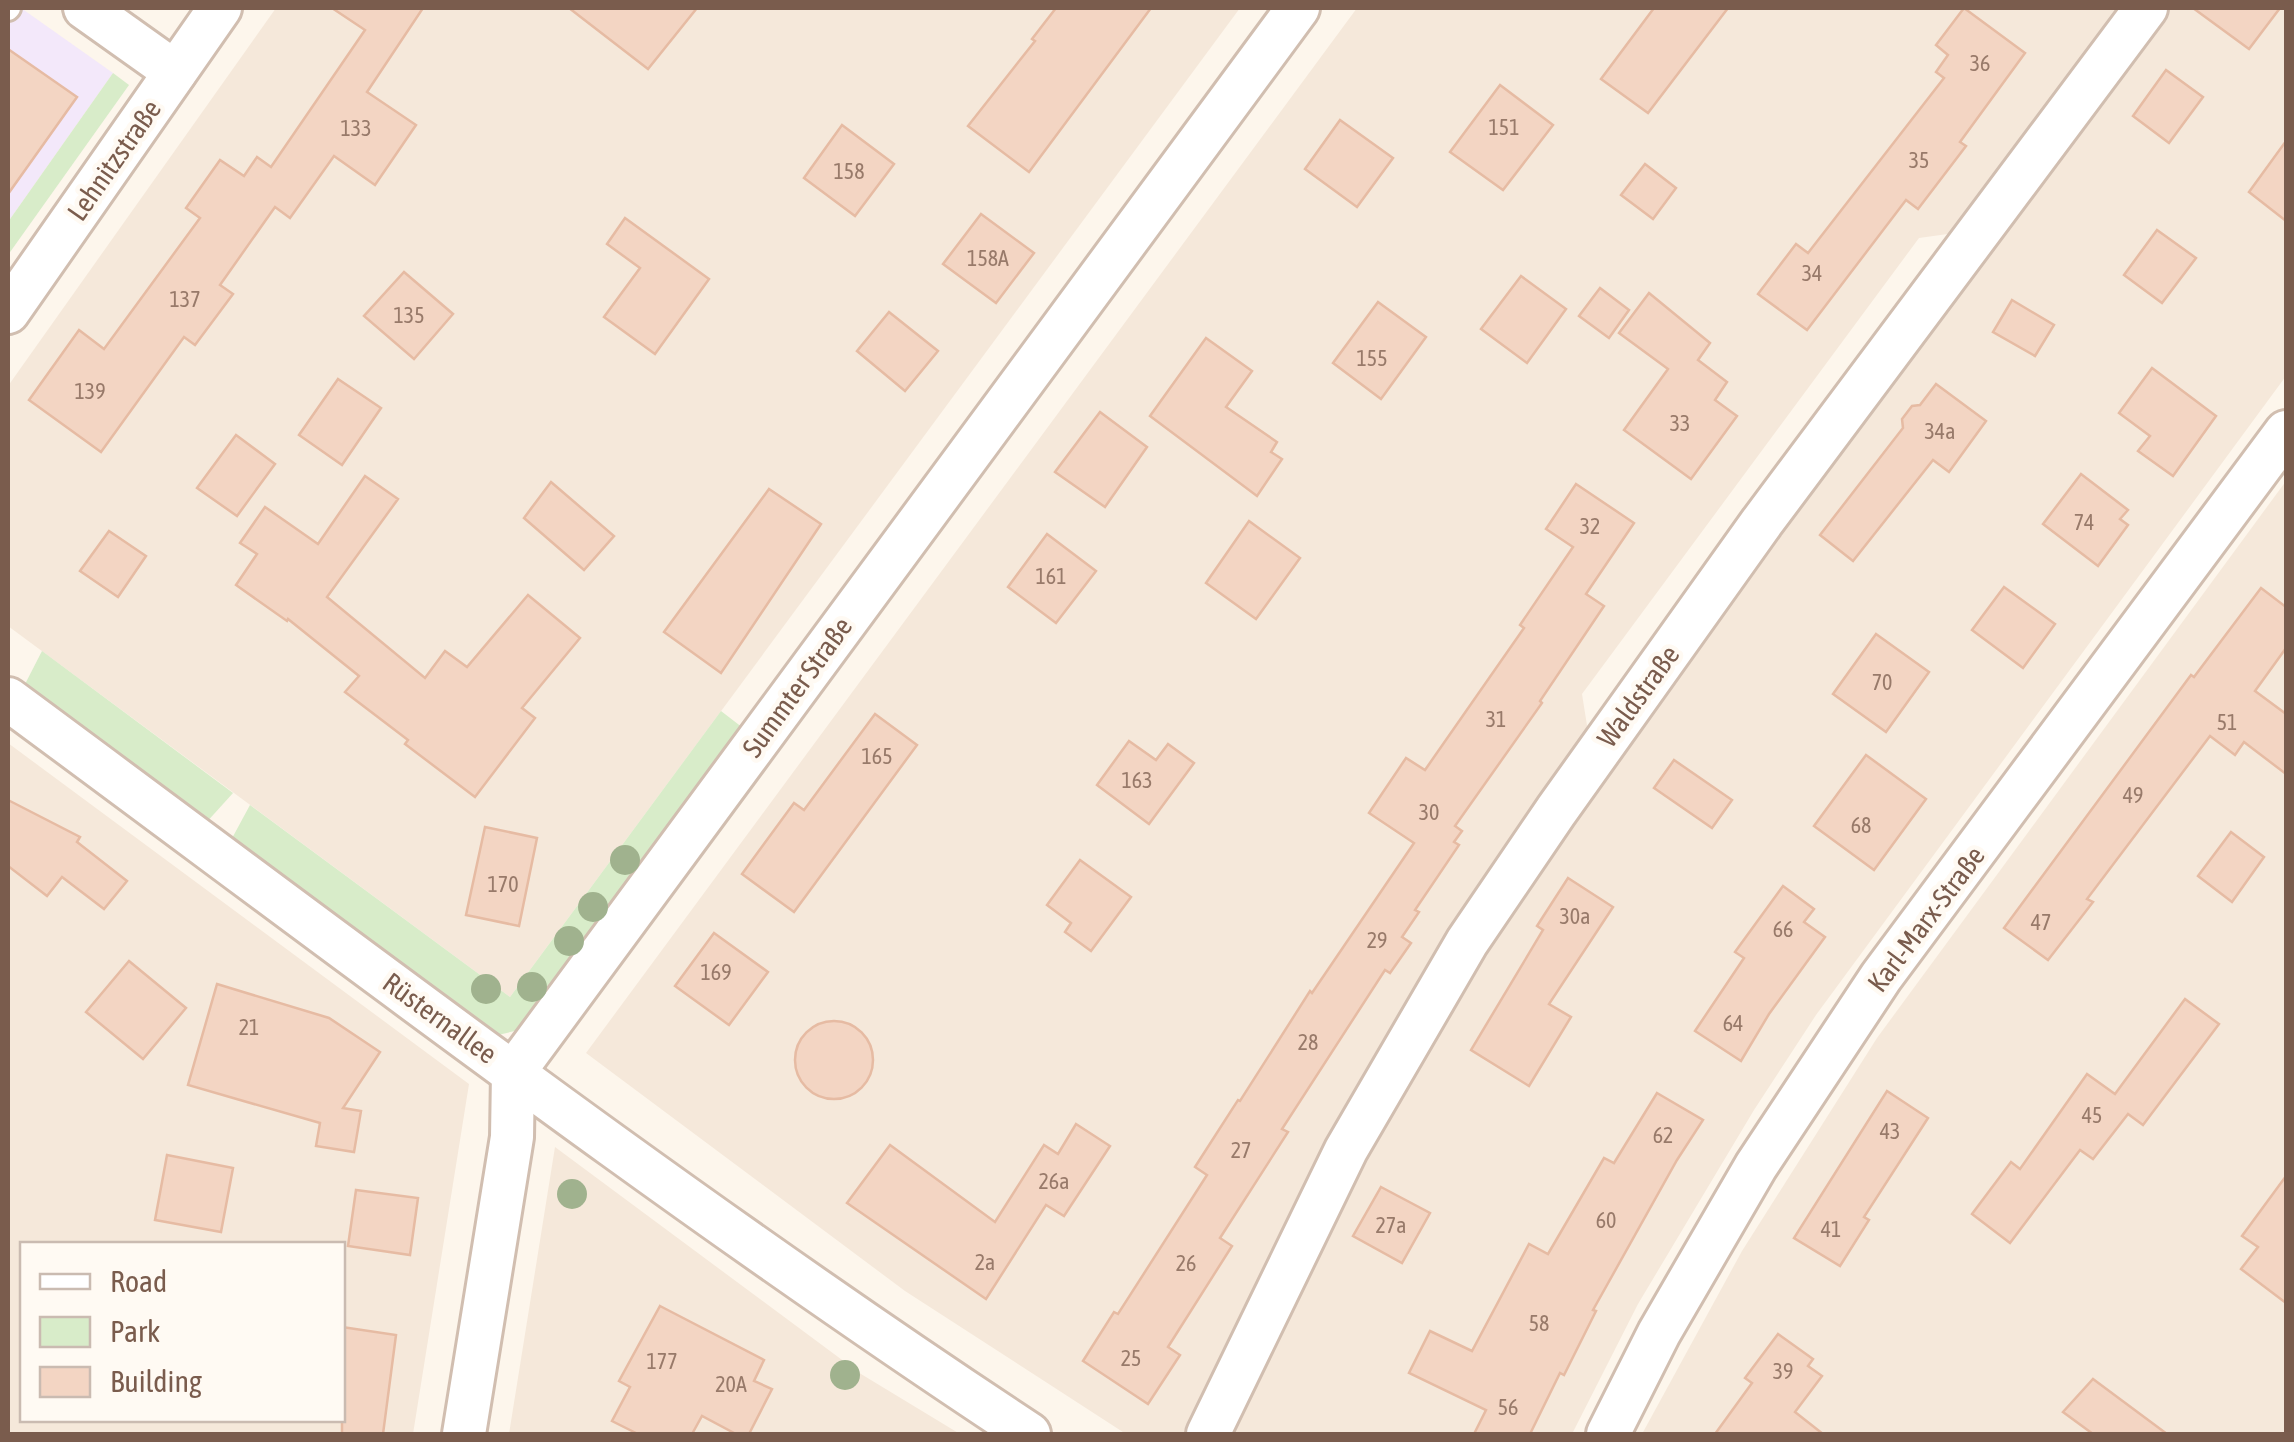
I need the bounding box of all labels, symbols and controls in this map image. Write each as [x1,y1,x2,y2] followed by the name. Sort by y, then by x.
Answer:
[1970,50,1990,76] house number: 36
[61,94,167,226] street label: Lehnitzstraße
[1488,114,1520,140] house number: 151
[340,115,372,141] house number: 133
[1909,147,1929,173] house number: 35
[833,158,865,184] house number: 158
[967,245,1009,271] house number: 158A
[1802,260,1822,286] house number: 34
[169,286,201,312] house number: 137
[393,302,425,328] house number: 135
[1356,345,1388,371] house number: 155
[74,378,106,404] house number: 139
[1670,410,1690,436] house number: 33
[1925,418,1955,444] house number: 34a
[2074,509,2094,535] house number: 74
[1580,513,1600,539] house number: 32
[1035,563,1067,589] house number: 161
[736,611,858,763] street label: Summter Straße
[1591,639,1685,753] street label: Waldstraße
[1872,669,1892,695] house number: 70
[1486,706,1506,732] house number: 31
[2217,709,2237,735] house number: 51
[861,743,893,769] house number: 165
[1121,767,1153,793] house number: 163
[2123,782,2143,808] house number: 49
[1419,799,1439,825] house number: 30
[1851,812,1871,838] house number: 68
[1861,840,1991,998] street label: Karl-Marx-Straße
[487,871,519,897] house number: 170
[1560,903,1590,929] house number: 30a
[2031,909,2051,935] house number: 47
[1773,916,1793,942] house number: 66
[1367,927,1387,953] house number: 29
[700,959,732,985] house number: 169
[377,966,503,1070] street label: Rüsternallee
[1723,1010,1743,1036] house number: 64
[239,1014,259,1040] house number: 21
[1298,1029,1318,1055] house number: 28
[2082,1102,2102,1128] house number: 45
[1880,1118,1900,1144] house number: 43
[1653,1122,1673,1148] house number: 62
[1231,1137,1251,1163] house number: 27
[1039,1168,1069,1194] house number: 26a
[1596,1207,1616,1233] house number: 60
[1376,1212,1406,1238] house number: 27a
[1821,1216,1841,1242] house number: 41
[20,1242,345,1422] legend
[975,1249,995,1275] house number: 2a
[1176,1250,1196,1276] house number: 26
[110,1264,167,1298] text: Road
[1529,1310,1549,1336] house number: 58
[110,1314,160,1348] text: Park
[1121,1345,1141,1371] house number: 25
[646,1348,678,1374] house number: 177
[1773,1358,1793,1384] house number: 39
[110,1364,202,1398] text: Building
[715,1371,747,1397] house number: 20A
[1498,1394,1518,1420] house number: 56

